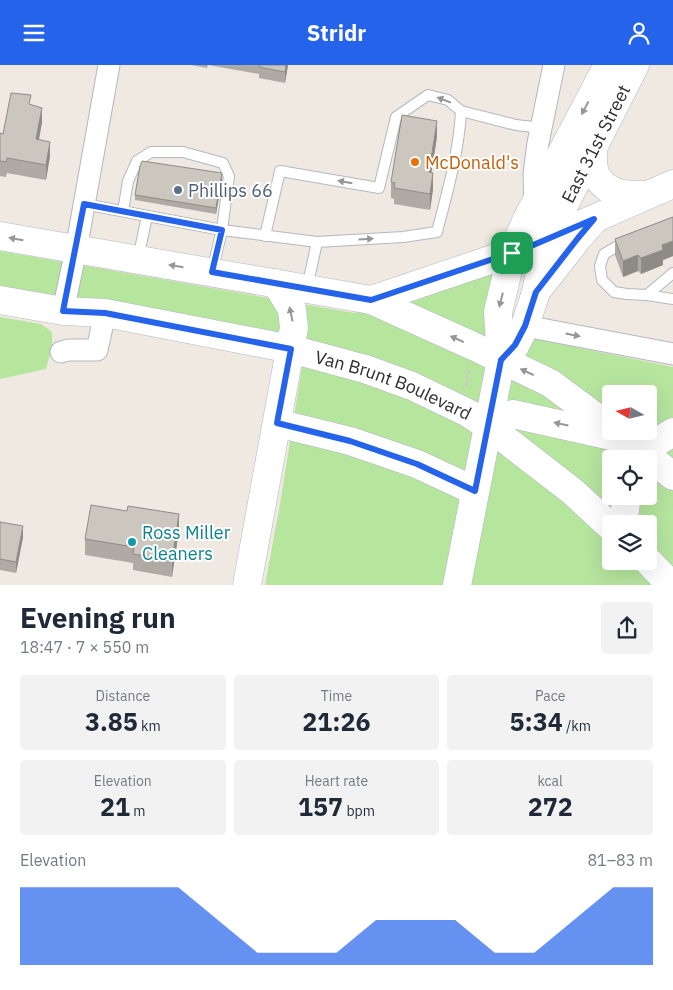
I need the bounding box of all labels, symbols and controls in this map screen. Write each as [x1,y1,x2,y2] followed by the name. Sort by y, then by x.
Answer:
[307,18,366,47] text: Stridr
[20,19,48,47] icon: menu
[625,19,653,47] icon: person
[556,81,635,207] street label: East 31st Street
[436,96,451,104] one-way arrow
[581,101,589,115] one-way arrow
[425,151,519,174] place label: McDonald's
[409,156,421,168] marker: McDonald's
[337,177,353,185] one-way arrow
[188,179,273,202] place label: Phillips 66
[172,184,184,196] marker: Phillips 66
[491,232,533,274] pin
[8,234,24,242] one-way arrow
[358,235,374,243] one-way arrow
[498,239,526,267] icon: arrive
[168,262,184,270] one-way arrow
[496,293,504,308] one-way arrow
[287,306,295,322] one-way arrow
[566,332,582,340] one-way arrow
[450,334,464,342] one-way arrow
[313,345,475,425] street label: Van Brunt Boulevard
[520,368,534,376] one-way arrow
[602,385,658,440] north arrow
[602,385,657,570] map controls
[554,420,569,428] one-way arrow
[602,450,657,505] button: locate
[602,515,657,570] button: layers
[142,521,231,565] place label: Ross Miller Cleaners
[126,536,138,548] marker: Ross Miller Cleaners
[20,599,176,636] text: Evening run
[601,602,653,654] button: share
[20,637,149,657] text: 18:47 · 7 × 550 m
[96,687,150,705] text: Distance
[321,687,352,705] text: Time
[535,687,565,705] text: Pace
[85,705,138,738] text: 3.85
[302,705,371,738] text: 21:26
[509,705,563,738] text: 5:34
[138,717,161,735] text: km
[563,717,591,735] text: /km
[94,772,152,790] text: Elevation
[305,772,368,790] text: Heart rate
[537,772,563,790] text: kcal
[100,790,130,823] text: 21
[298,790,343,823] text: 157
[528,790,573,823] text: 272
[130,802,146,820] text: m
[343,802,375,820] text: bpm
[20,850,86,870] text: Elevation
[587,850,653,870] text: 81–83 m

